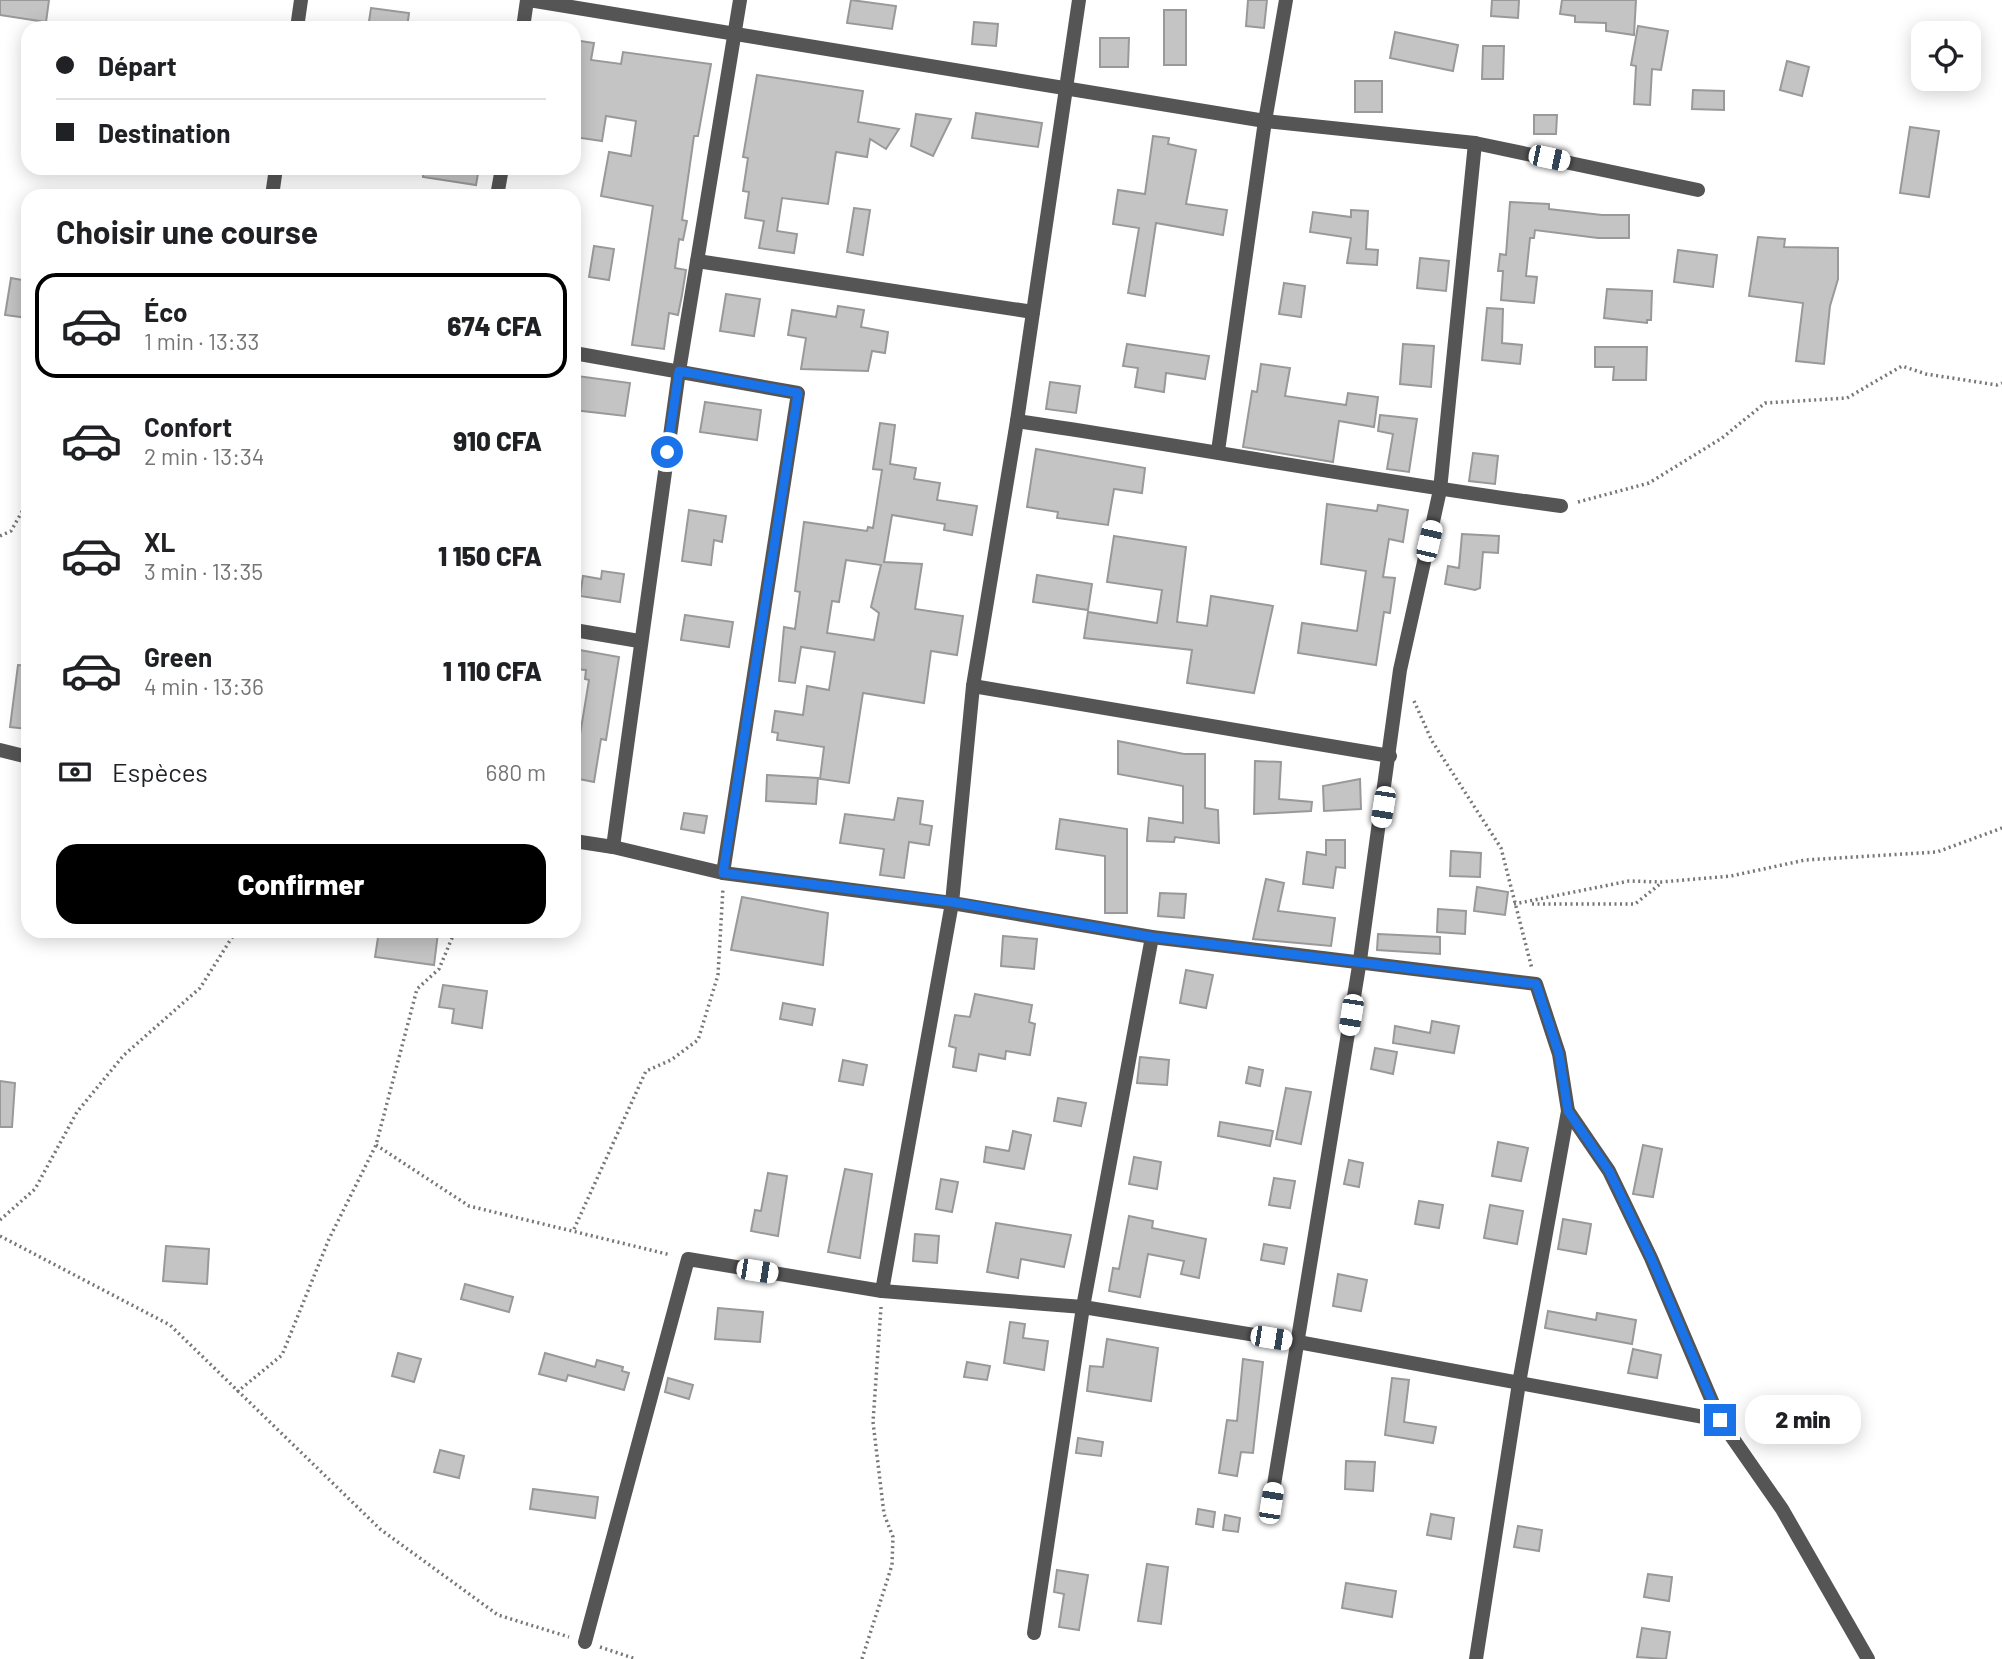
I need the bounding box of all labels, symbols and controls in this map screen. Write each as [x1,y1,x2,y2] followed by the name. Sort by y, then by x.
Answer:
[1911,21,1981,91] map controls
[1911,21,1981,91] button: locate
[98,50,177,81] text: Départ
[98,117,231,148] text: Destination
[1527,143,1572,173] car
[56,212,318,250] text: Choisir une course
[60,294,123,357] icon: car
[144,296,187,327] text: Éco
[447,310,542,341] text: 674 CFA
[144,327,259,355] text: 1 min · 13:33
[60,409,123,472] icon: car
[144,411,232,442] text: Confort
[453,425,542,456] text: 910 CFA
[651,436,683,468] route start
[144,442,264,470] text: 2 min · 13:34
[1415,518,1444,564] car
[60,524,123,587] icon: car
[144,526,175,557] text: XL
[438,540,542,571] text: 1 150 CFA
[144,557,263,585] text: 3 min · 13:35
[60,639,123,702] icon: car
[144,641,212,672] text: Green
[443,655,542,686] text: 1 110 CFA
[144,672,264,700] text: 4 min · 13:36
[56,753,94,791] icon: cash
[112,756,208,787] text: Espèces
[486,758,546,786] text: 680 m
[1370,785,1397,829] car
[56,844,546,924] button: Confirmer
[1338,993,1365,1037] car
[735,1257,780,1285] car
[1249,1324,1294,1352] car
[1744,1396,1860,1444] callout: 2 min
[1704,1404,1736,1436] route end
[1775,1405,1831,1433] text: 2 min
[1258,1481,1285,1525] car

